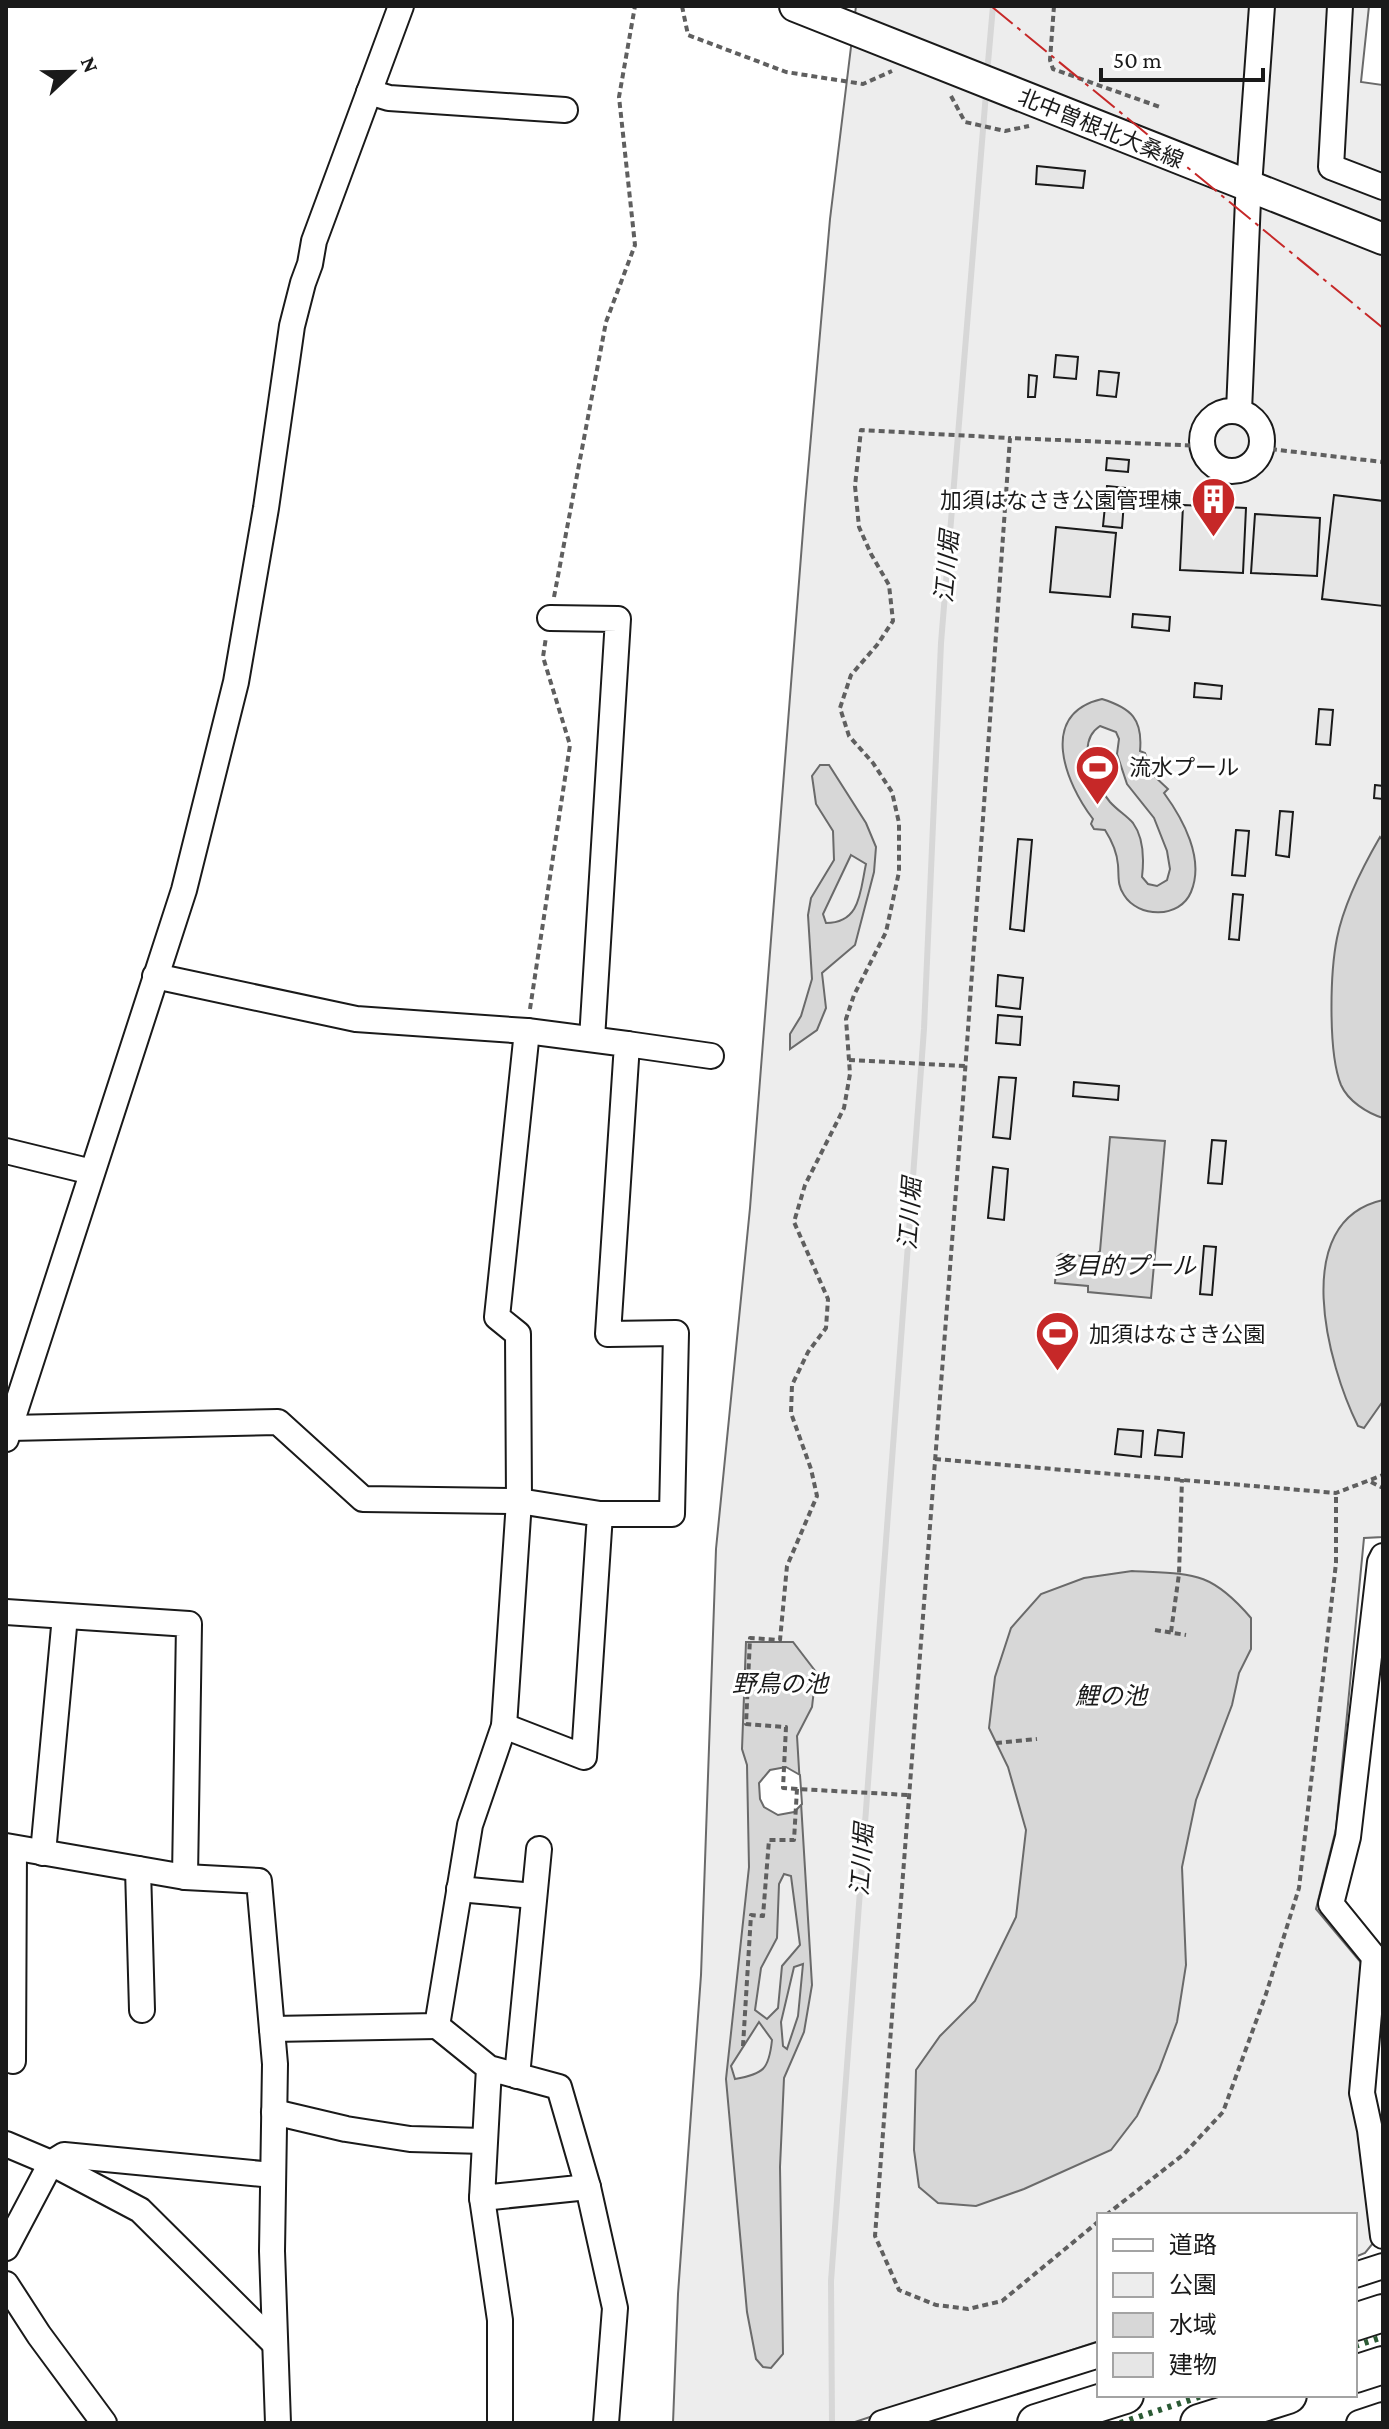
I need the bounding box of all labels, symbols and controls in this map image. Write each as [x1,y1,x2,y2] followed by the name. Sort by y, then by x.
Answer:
[32,32,112,112] north arrow
[1101,32,1263,82] scale bar
[1113,46,1162,73] text: 50 m
[76,53,104,76] text: N
[1015,84,1187,173] street label: 北中曽根北大桑線
[1189,476,1237,539] building icon: 加須はなさき公園管理棟
[940,488,1182,513] place label: 加須はなさき公園管理棟
[930,526,963,604] water label: 江川堀
[1074,743,1122,806] sports icon: 流水プール
[1129,755,1239,780] place label: 流水プール
[894,1173,926,1251] water label: 江川堀
[1052,1252,1197,1279] water label: 多目的プール
[1034,1310,1082,1373] sports icon: 加須はなさき公園
[1089,1322,1265,1347] place label: 加須はなさき公園
[732,1670,830,1697] water label: 野鳥の池
[1075,1682,1149,1709] water label: 鯉の池
[846,1819,878,1897] water label: 江川堀
[1097,2213,1357,2397] legend
[1169,2231,1217,2258] text: 道路
[1169,2271,1217,2298] text: 公園
[1169,2311,1217,2338] text: 水域
[1169,2351,1217,2378] text: 建物

